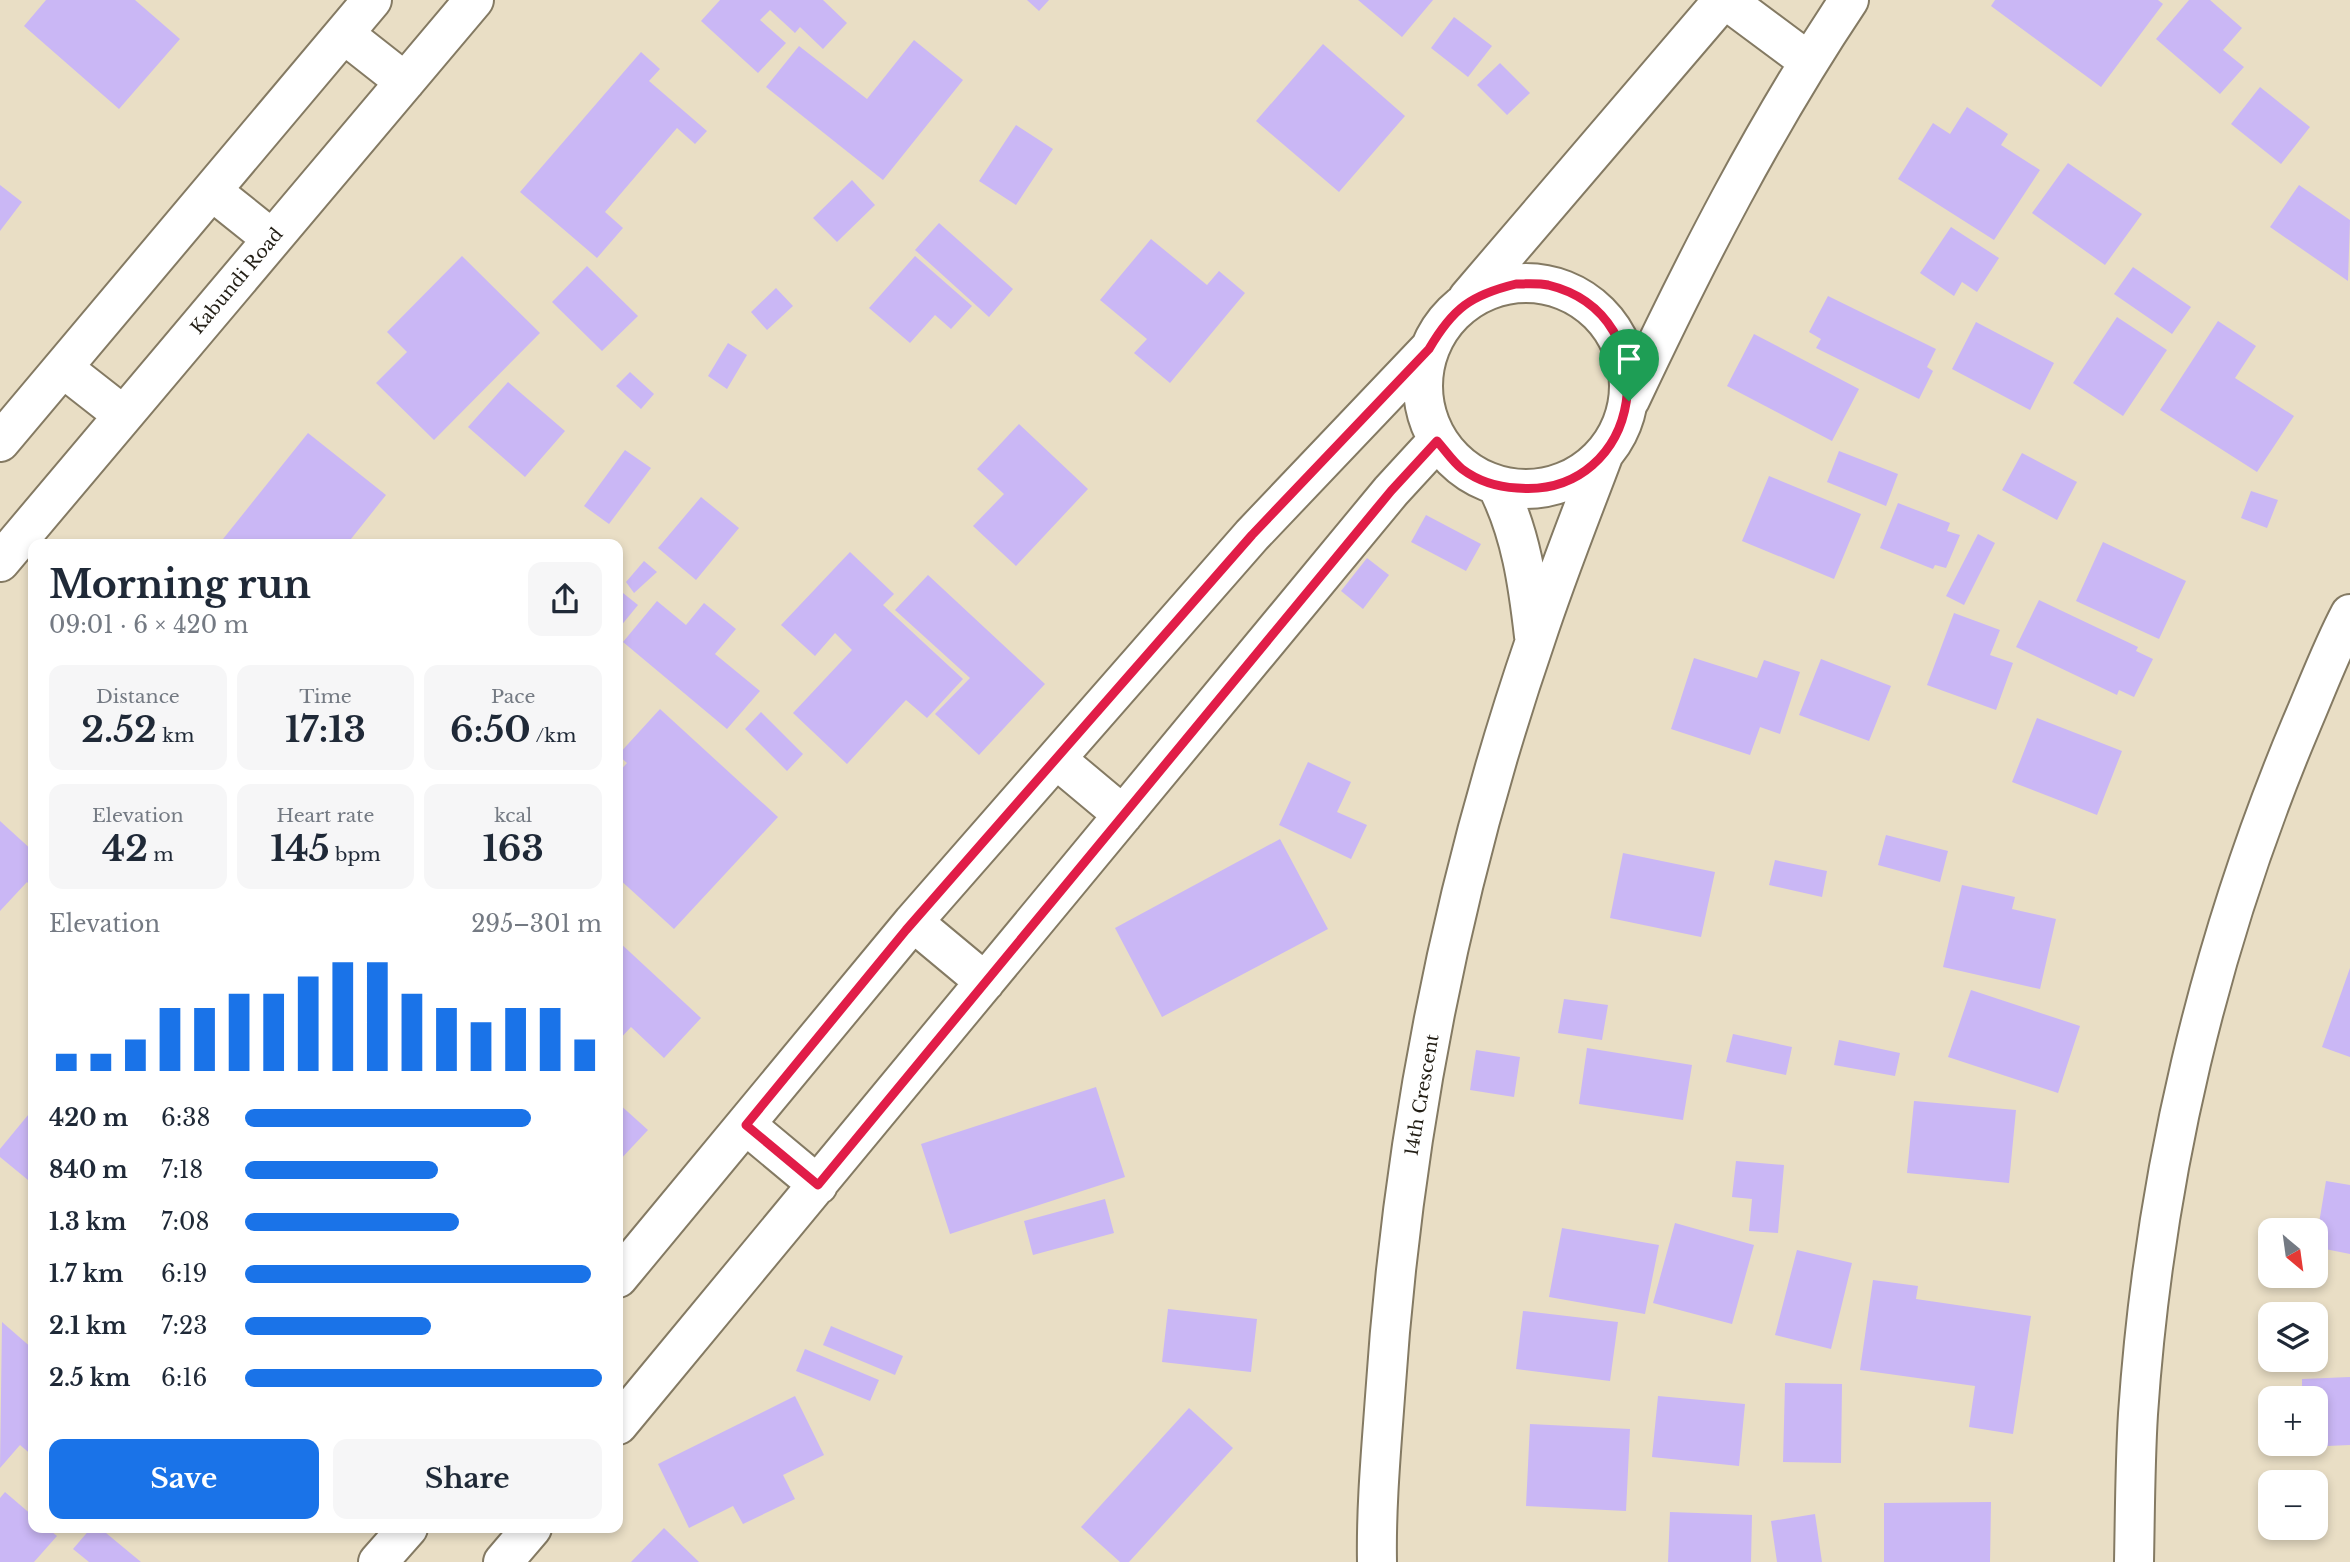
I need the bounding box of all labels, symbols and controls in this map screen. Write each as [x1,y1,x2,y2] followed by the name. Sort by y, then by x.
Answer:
[186,224,288,338] street label: Kabundi Road
[1599,329,1659,401] pin
[1610,340,1648,378] icon: arrive
[49,561,311,608] text: Morning run
[528,562,602,636] button: share
[49,611,248,639] text: 09:01 · 6 × 420 m
[96,685,180,708] text: Distance
[299,685,352,708] text: Time
[491,685,535,708] text: Pace
[81,708,157,751] text: 2.52
[285,708,366,751] text: 17:13
[450,708,531,751] text: 6:50
[157,724,194,747] text: km
[531,724,576,747] text: /km
[92,804,184,827] text: Elevation
[277,804,374,827] text: Heart rate
[494,804,532,827] text: kcal
[102,827,148,870] text: 42
[270,827,330,870] text: 145
[483,827,544,870] text: 163
[148,843,174,866] text: m
[330,843,381,866] text: bpm
[49,910,160,938] text: Elevation
[471,910,602,938] text: 295–301 m
[1400,1032,1444,1158] street label: 14th Crescent
[49,1104,128,1132] text: 420 m
[161,1104,210,1132] text: 6:38
[49,1156,128,1184] text: 840 m
[161,1156,203,1184] text: 7:18
[49,1208,127,1236] text: 1.3 km
[161,1208,209,1236] text: 7:08
[2258,1218,2328,1288] north arrow
[2258,1218,2328,1540] map controls
[49,1260,123,1288] text: 1.7 km
[161,1260,207,1288] text: 6:19
[2258,1302,2328,1372] button: layers
[49,1312,127,1340] text: 2.1 km
[161,1312,207,1340] text: 7:23
[49,1364,130,1392] text: 2.5 km
[161,1364,207,1392] text: 6:16
[2258,1386,2328,1456] button: +
[49,1439,319,1519] button: Save
[333,1439,602,1519] button: Share
[2258,1470,2328,1540] button: −

